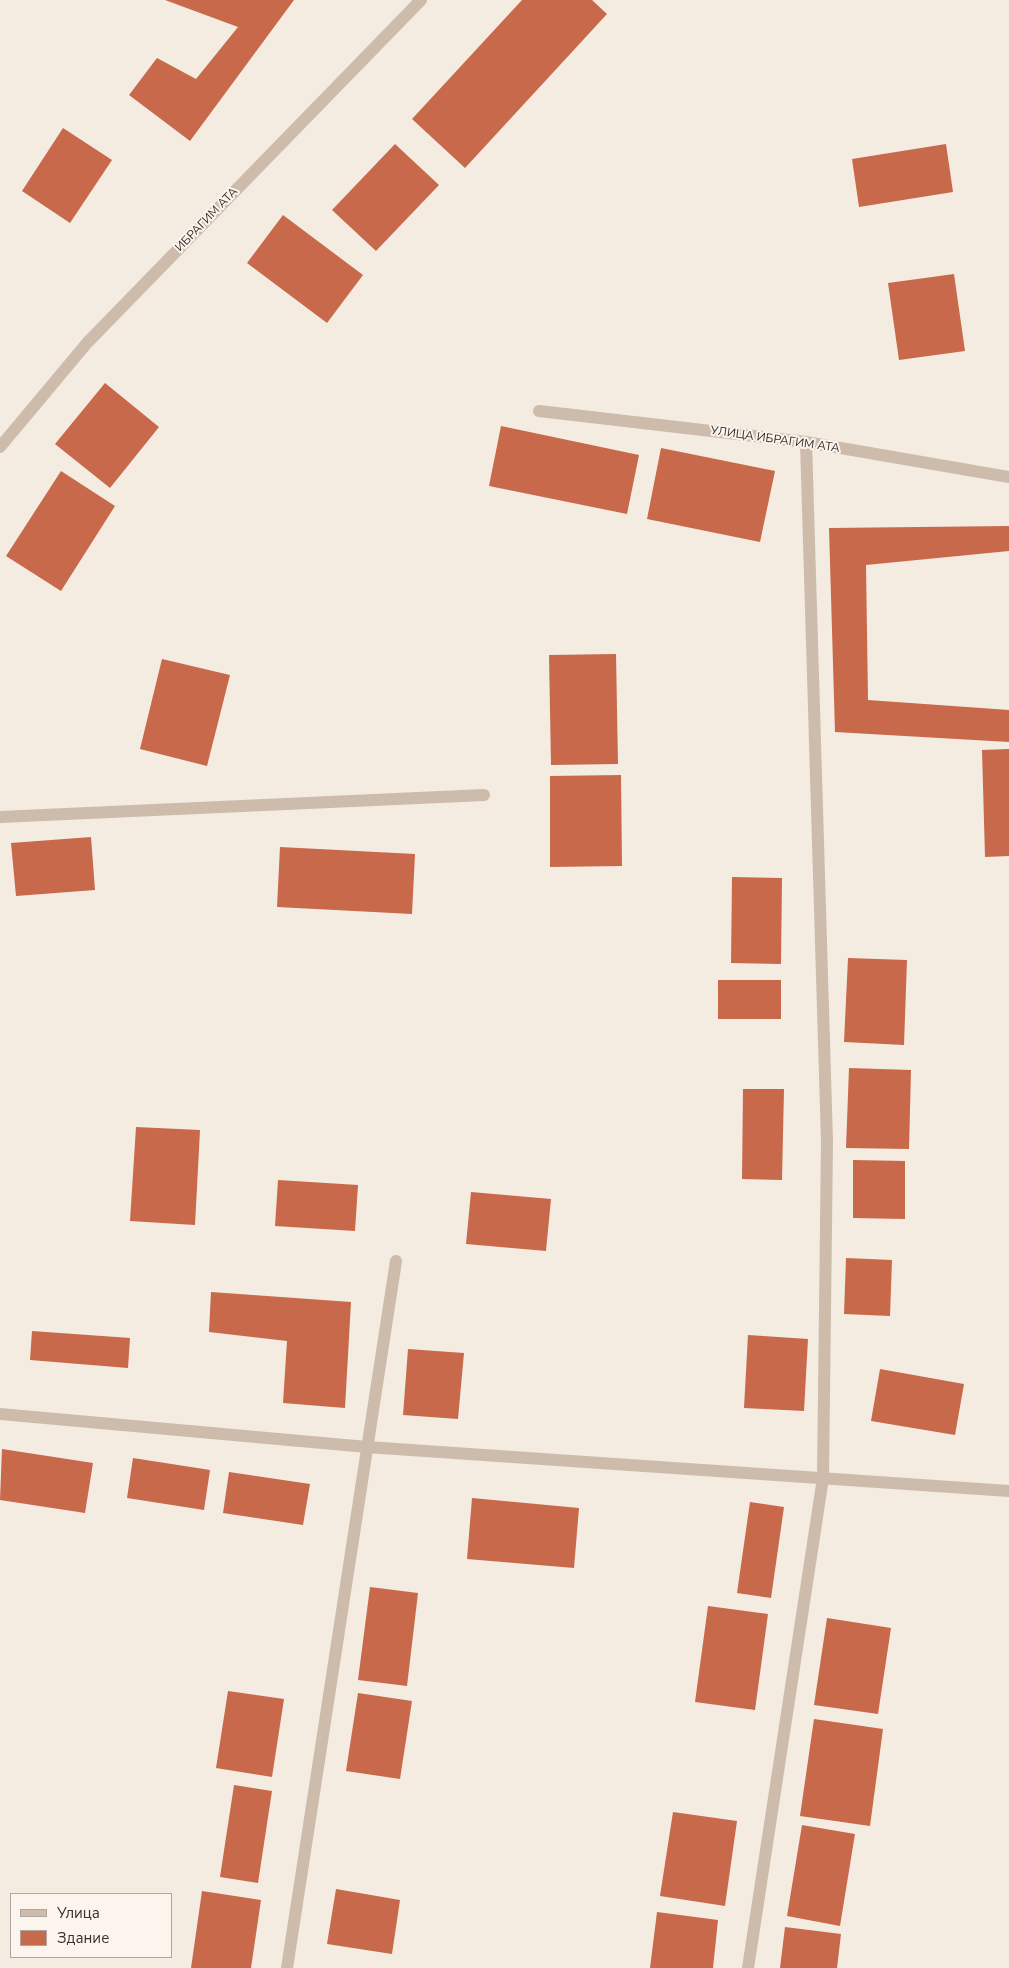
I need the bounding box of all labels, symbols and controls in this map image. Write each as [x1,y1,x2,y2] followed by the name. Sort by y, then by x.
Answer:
[173,185,241,255] street label: ИБРАГИМ АТА
[709,424,841,456] street label: УЛИЦА ИБРАГИМ АТА
[10,1893,172,1958] legend
[57,1903,100,1923] text: Улица
[57,1928,109,1948] text: Здание

